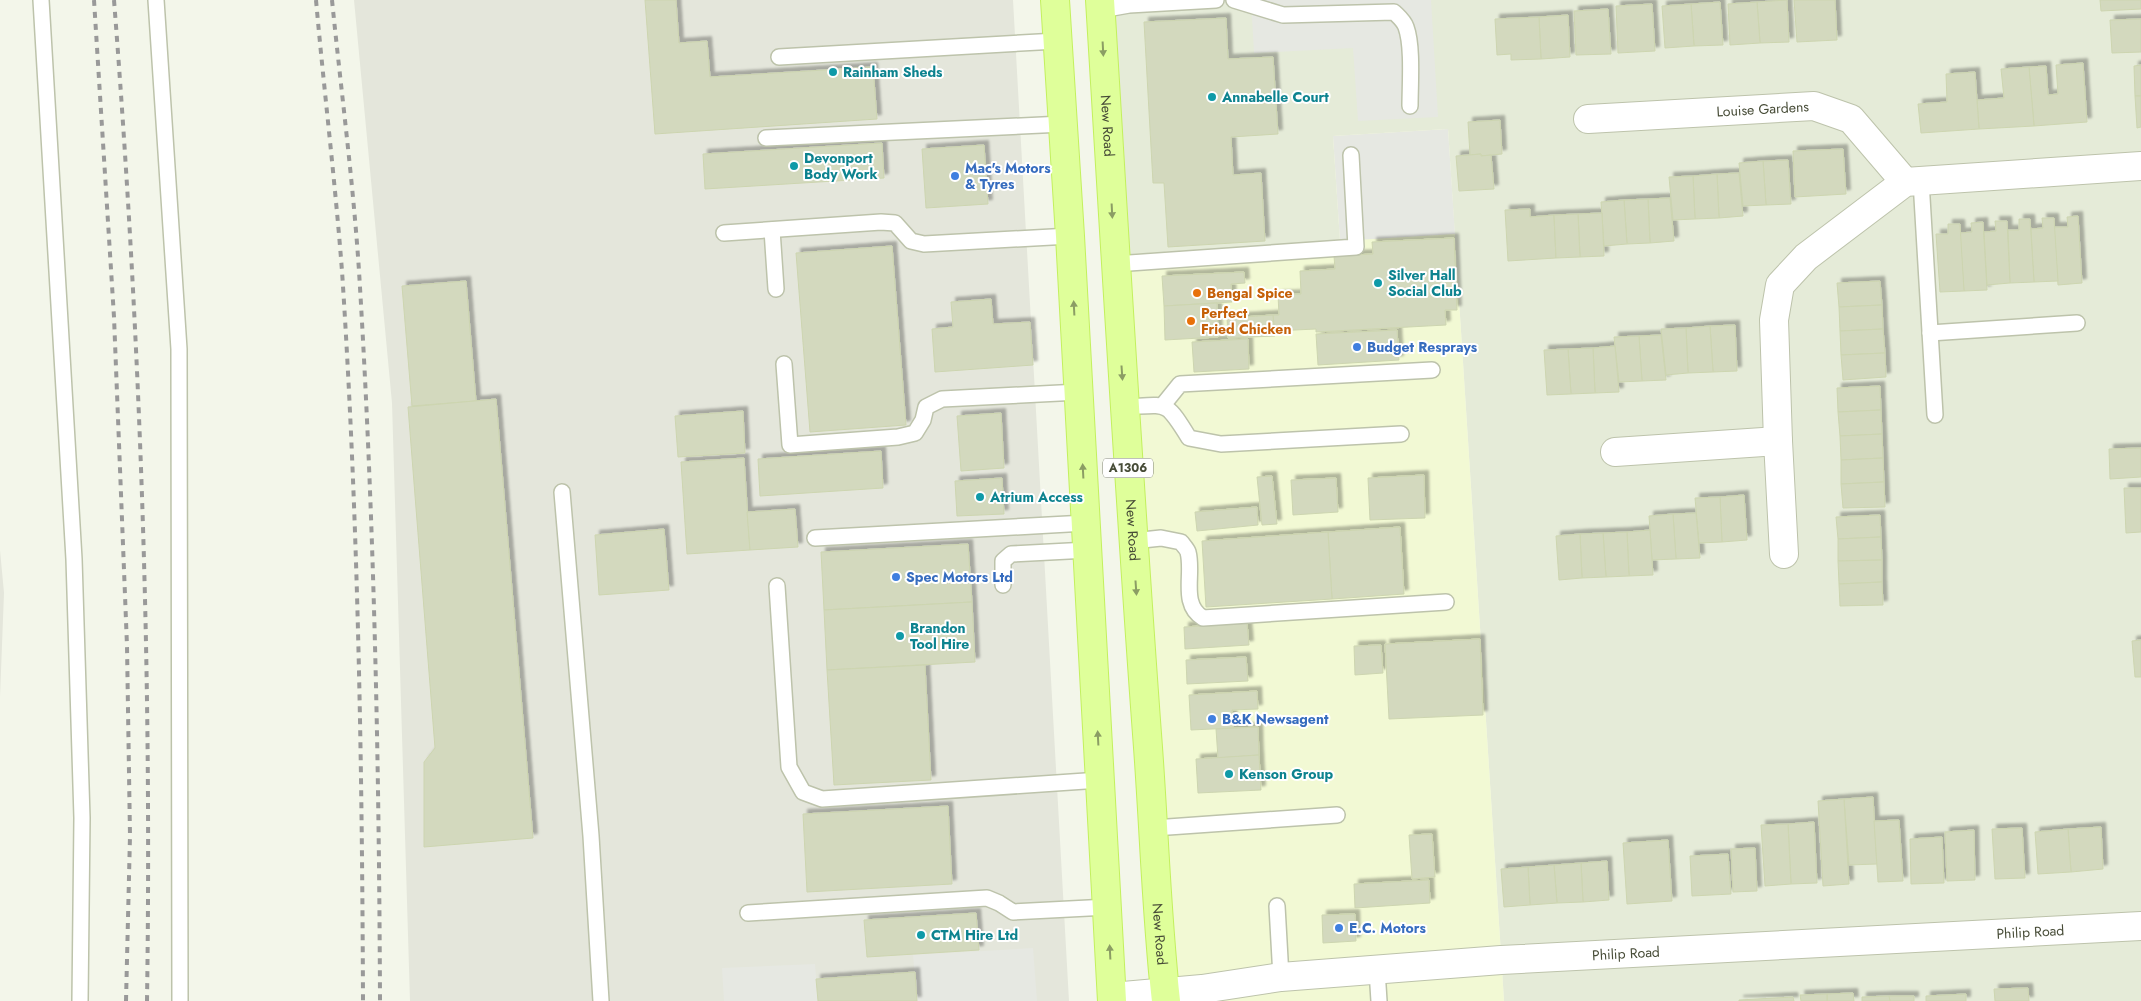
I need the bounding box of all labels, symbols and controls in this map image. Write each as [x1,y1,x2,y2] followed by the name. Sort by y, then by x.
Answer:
[1099,41,1107,57] one-way arrow
[843,62,943,82] place label: Rainham Sheds
[827,66,839,78] marker: Rainham Sheds
[1221,87,1329,107] place label: Annabelle Court
[1206,91,1218,103] marker: Annabelle Court
[1096,94,1119,157] street label: New Road
[1716,96,1810,122] street label: Louise Gardens
[804,148,878,184] place label: Devonport Body Work
[965,158,1051,194] place label: Mac's Motors & Tyres
[788,160,800,172] marker: Devonport Body Work
[949,170,961,182] marker: Mac's Motors & Tyres
[1109,203,1117,219] one-way arrow
[1388,265,1462,301] place label: Silver Hall Social Club
[1372,277,1384,289] marker: Silver Hall Social Club
[1207,283,1293,303] place label: Bengal Spice
[1191,287,1203,299] marker: Bengal Spice
[1070,300,1078,316] one-way arrow
[1201,303,1291,339] place label: Perfect Fried Chicken
[1185,315,1197,327] marker: Perfect Fried Chicken
[1367,337,1478,357] place label: Budget Resprays
[1351,341,1363,353] marker: Budget Resprays
[1119,365,1127,381] one-way arrow
[1103,458,1153,478] road number: A1306
[1079,462,1087,478] one-way arrow
[989,487,1084,507] place label: Atrium Access
[974,491,986,503] marker: Atrium Access
[1121,499,1145,561] street label: New Road
[906,567,1013,587] place label: Spec Motors Ltd
[890,571,902,583] marker: Spec Motors Ltd
[1132,580,1140,596] one-way arrow
[910,618,969,654] place label: Brandon Tool Hire
[894,630,906,642] marker: Brandon Tool Hire
[1222,709,1329,729] place label: B&K Newsagent
[1206,713,1218,725] marker: B&K Newsagent
[1093,729,1101,745] one-way arrow
[1239,764,1334,784] place label: Kenson Group
[1223,768,1235,780] marker: Kenson Group
[1148,903,1172,966] street label: New Road
[1349,918,1426,938] place label: E.C. Motors
[1996,920,2065,944] street label: Philip Road
[1333,922,1345,934] marker: E.C. Motors
[931,925,1018,945] place label: CTM Hire Ltd
[915,929,927,941] marker: CTM Hire Ltd
[1591,942,1660,965] street label: Philip Road
[1106,944,1114,960] one-way arrow

